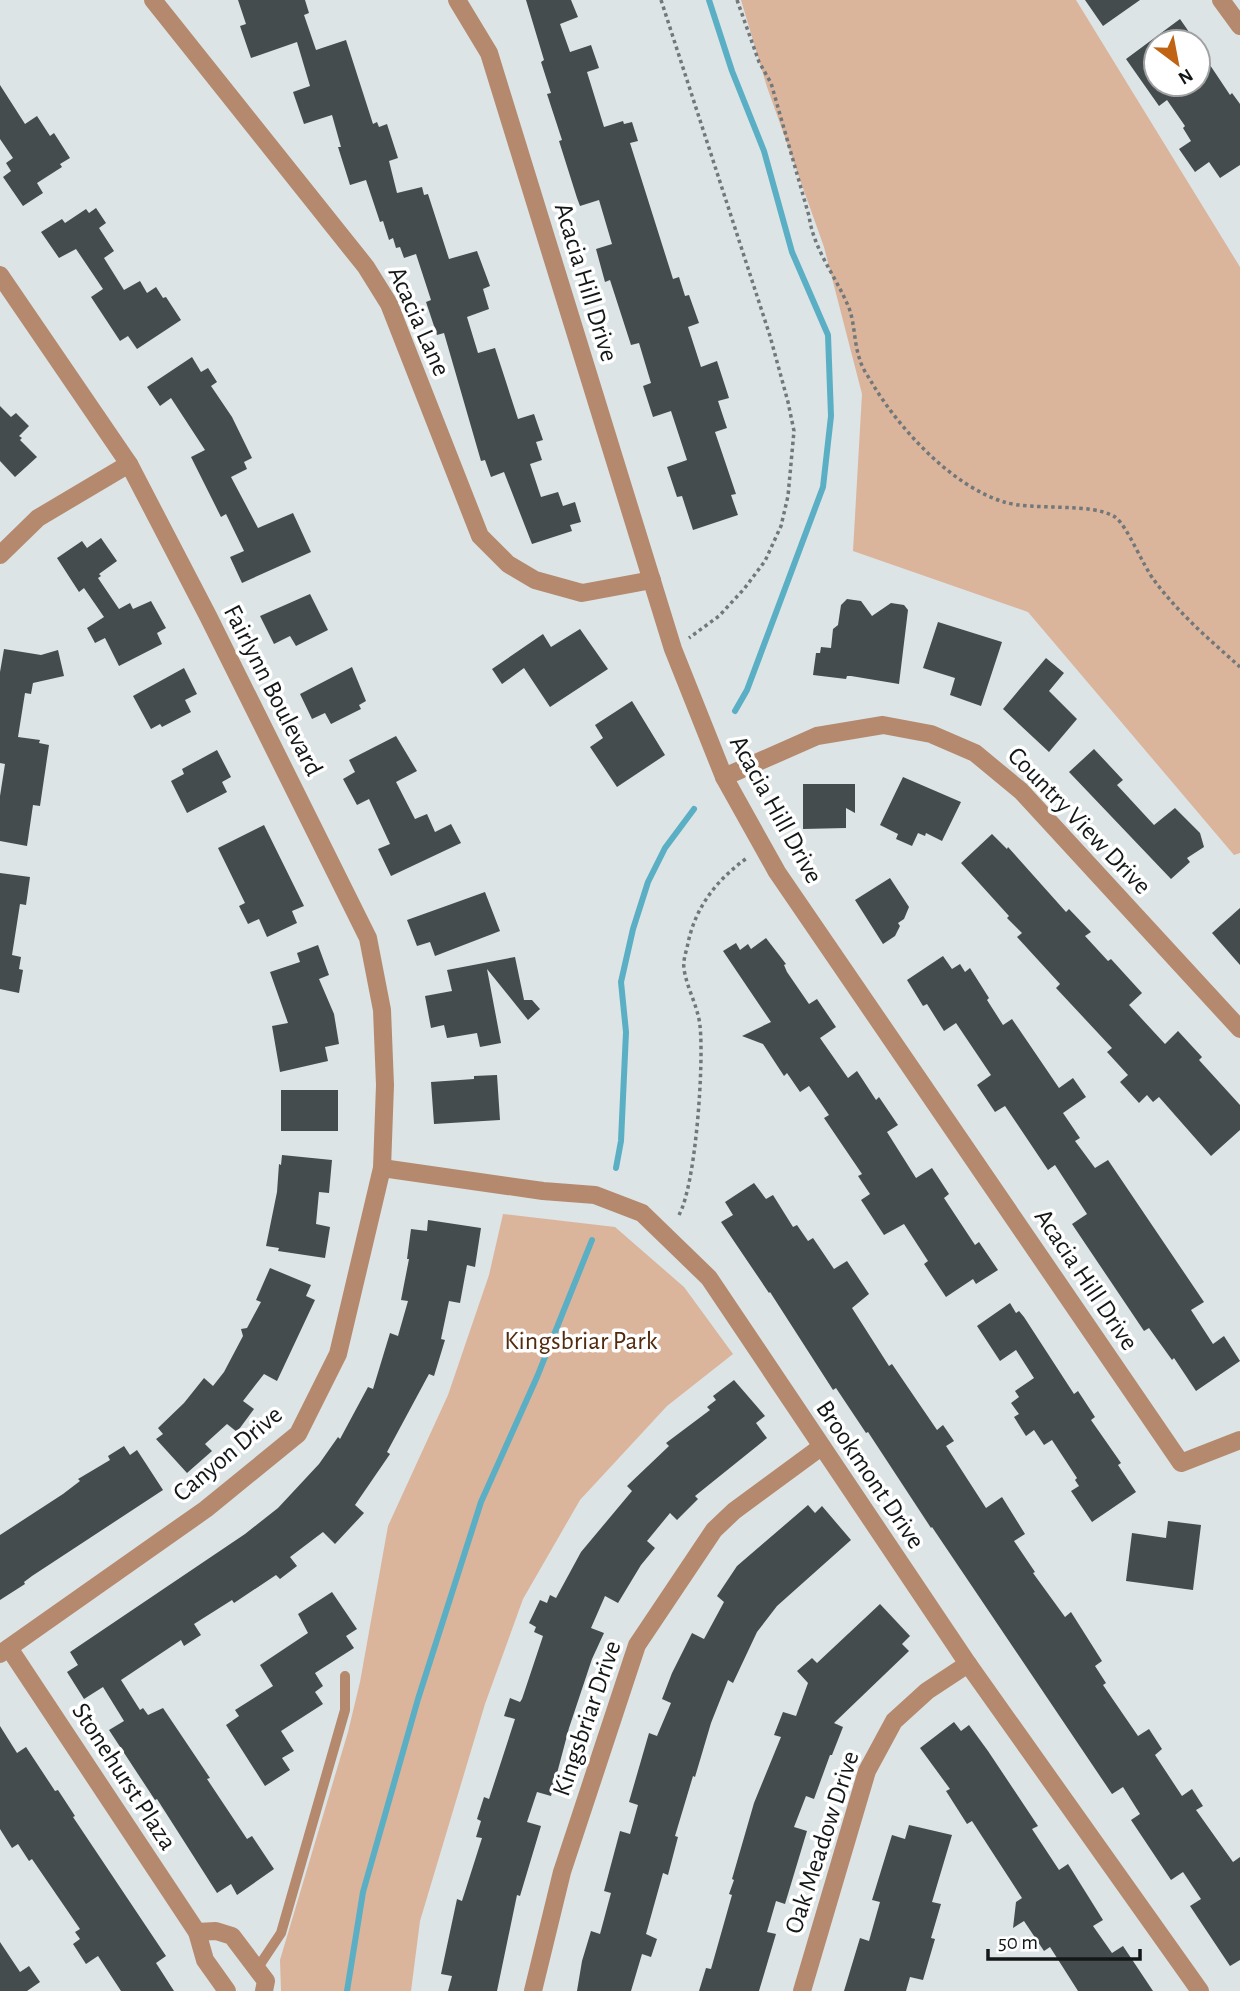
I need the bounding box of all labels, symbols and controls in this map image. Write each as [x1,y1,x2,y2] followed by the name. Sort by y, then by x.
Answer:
[1142,28,1212,98] north arrow
[1175,65,1196,88] text: N
[550,200,622,365] street label: Acacia Hill Drive
[383,263,455,380] street label: Acacia Lane
[219,601,327,780] street label: Fairlynn Boulevard
[725,731,827,888] street label: Acacia Hill Drive
[1003,742,1156,899] street label: Country View Drive
[1029,1204,1143,1355] street label: Acacia Hill Drive
[504,1328,658,1354] park label: Kingsbriar Park
[811,1396,929,1553] street label: Brookmont Drive
[168,1401,287,1507] street label: Canyon Drive
[548,1637,626,1799] street label: Kingsbriar Drive
[67,1698,181,1855] street label: Stonehurst Plaza
[780,1748,864,1937] street label: Oak Meadow Drive
[988,1918,1140,1962] scale bar
[998,1932,1038,1953] text: 50 m

